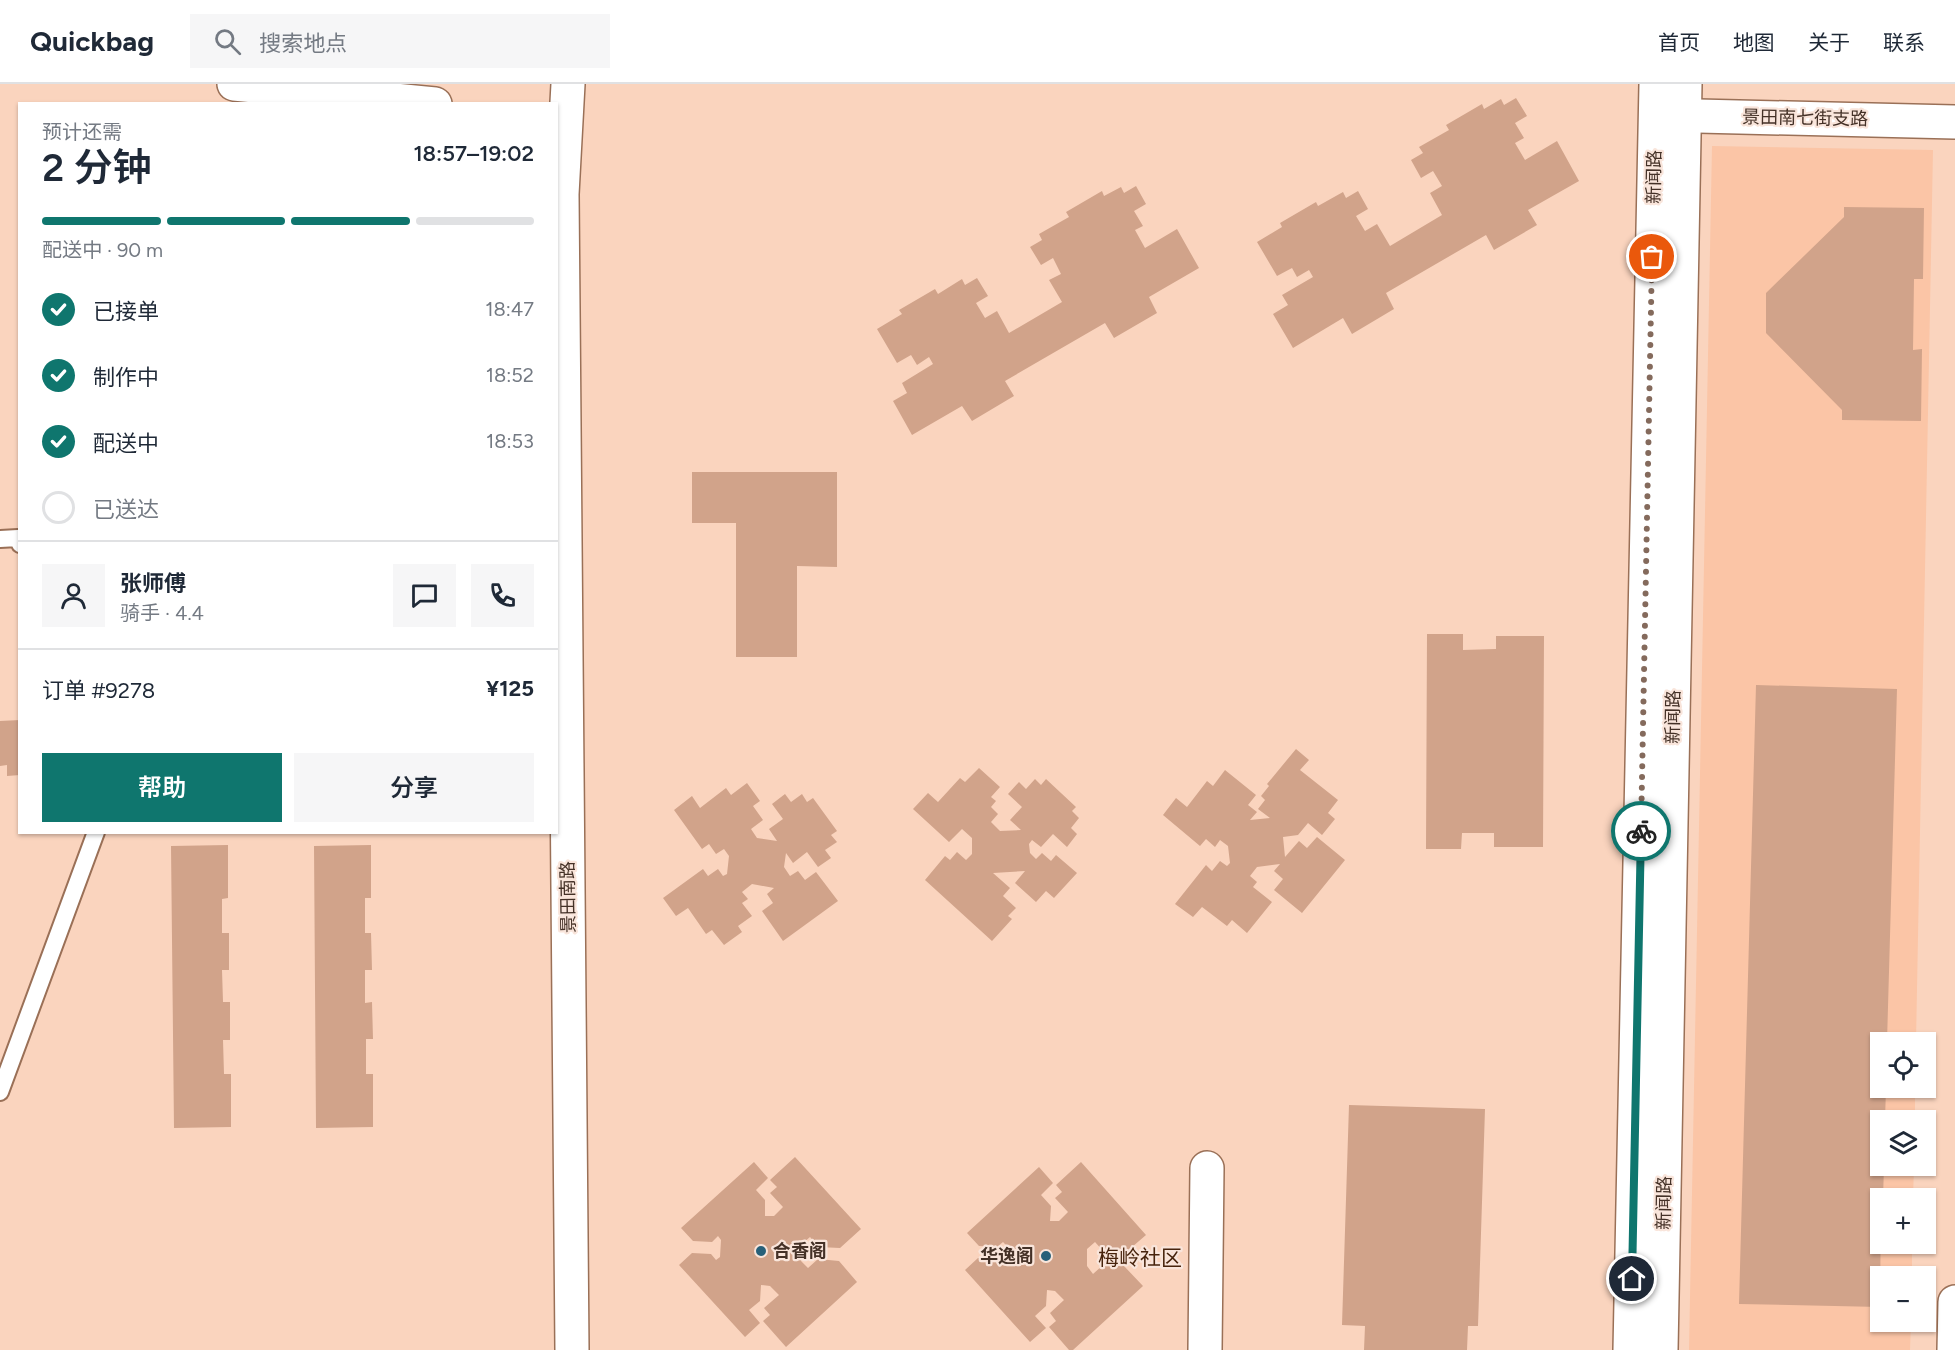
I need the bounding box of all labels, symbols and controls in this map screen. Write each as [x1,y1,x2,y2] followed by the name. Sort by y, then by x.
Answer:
[190,14,610,68] search box
[30,24,154,58] text: Quickbag
[211,25,244,58] icon: search
[259,30,347,57] text: 搜索地点
[1658,30,1700,55] text: 首页
[1733,30,1775,55] text: 地图
[1808,30,1850,55] text: 关于
[1883,30,1925,55] text: 联系
[1742,106,1868,130] street label: 景田南七街支路
[42,120,122,144] text: 预计还需
[413,140,534,167] text: 18:57–19:02
[42,144,152,191] text: 2 分钟
[1643,150,1665,204] street label: 新闻路
[1626,231,1677,282] pin
[42,238,163,262] text: 配送中 · 90 m
[1635,240,1668,273] icon: bag
[42,293,75,326] icon: check
[485,297,534,321] text: 18:47
[93,298,159,325] text: 已接单
[42,359,75,392] icon: check
[486,363,534,387] text: 18:52
[93,364,159,391] text: 制作中
[42,425,75,458] icon: check
[486,429,534,453] text: 18:53
[93,430,159,457] text: 配送中
[93,496,159,523] text: 已送达
[42,564,105,627] button: person
[393,564,456,627] button: chat
[471,564,534,627] button: phone
[120,570,186,597] text: 张师傅
[120,601,204,625] text: 骑手 · 4.4
[486,675,534,702] text: ¥125
[42,677,155,704] text: 订单 #9278
[1662,690,1684,744] street label: 新闻路
[42,753,282,822] button: 帮助
[294,753,534,822] button: 分享
[1611,801,1671,861] courier
[1625,815,1658,848] icon: bike
[556,861,580,933] street label: 景田南路
[1870,1032,1936,1332] map controls
[1870,1032,1936,1098] button: locate
[1870,1110,1936,1176] button: layers
[1653,1176,1675,1230] street label: 新闻路
[1870,1188,1936,1254] button: +
[773,1240,827,1262] place label: 合香阁
[754,1244,768,1258] marker: 合香阁
[980,1245,1034,1267] place label: 华逸阁
[1098,1245,1182,1270] district label: 梅岭社区
[1039,1249,1053,1263] marker: 华逸阁
[1606,1253,1657,1304] pin
[1615,1262,1648,1295] icon: home
[1870,1266,1936,1332] button: −

